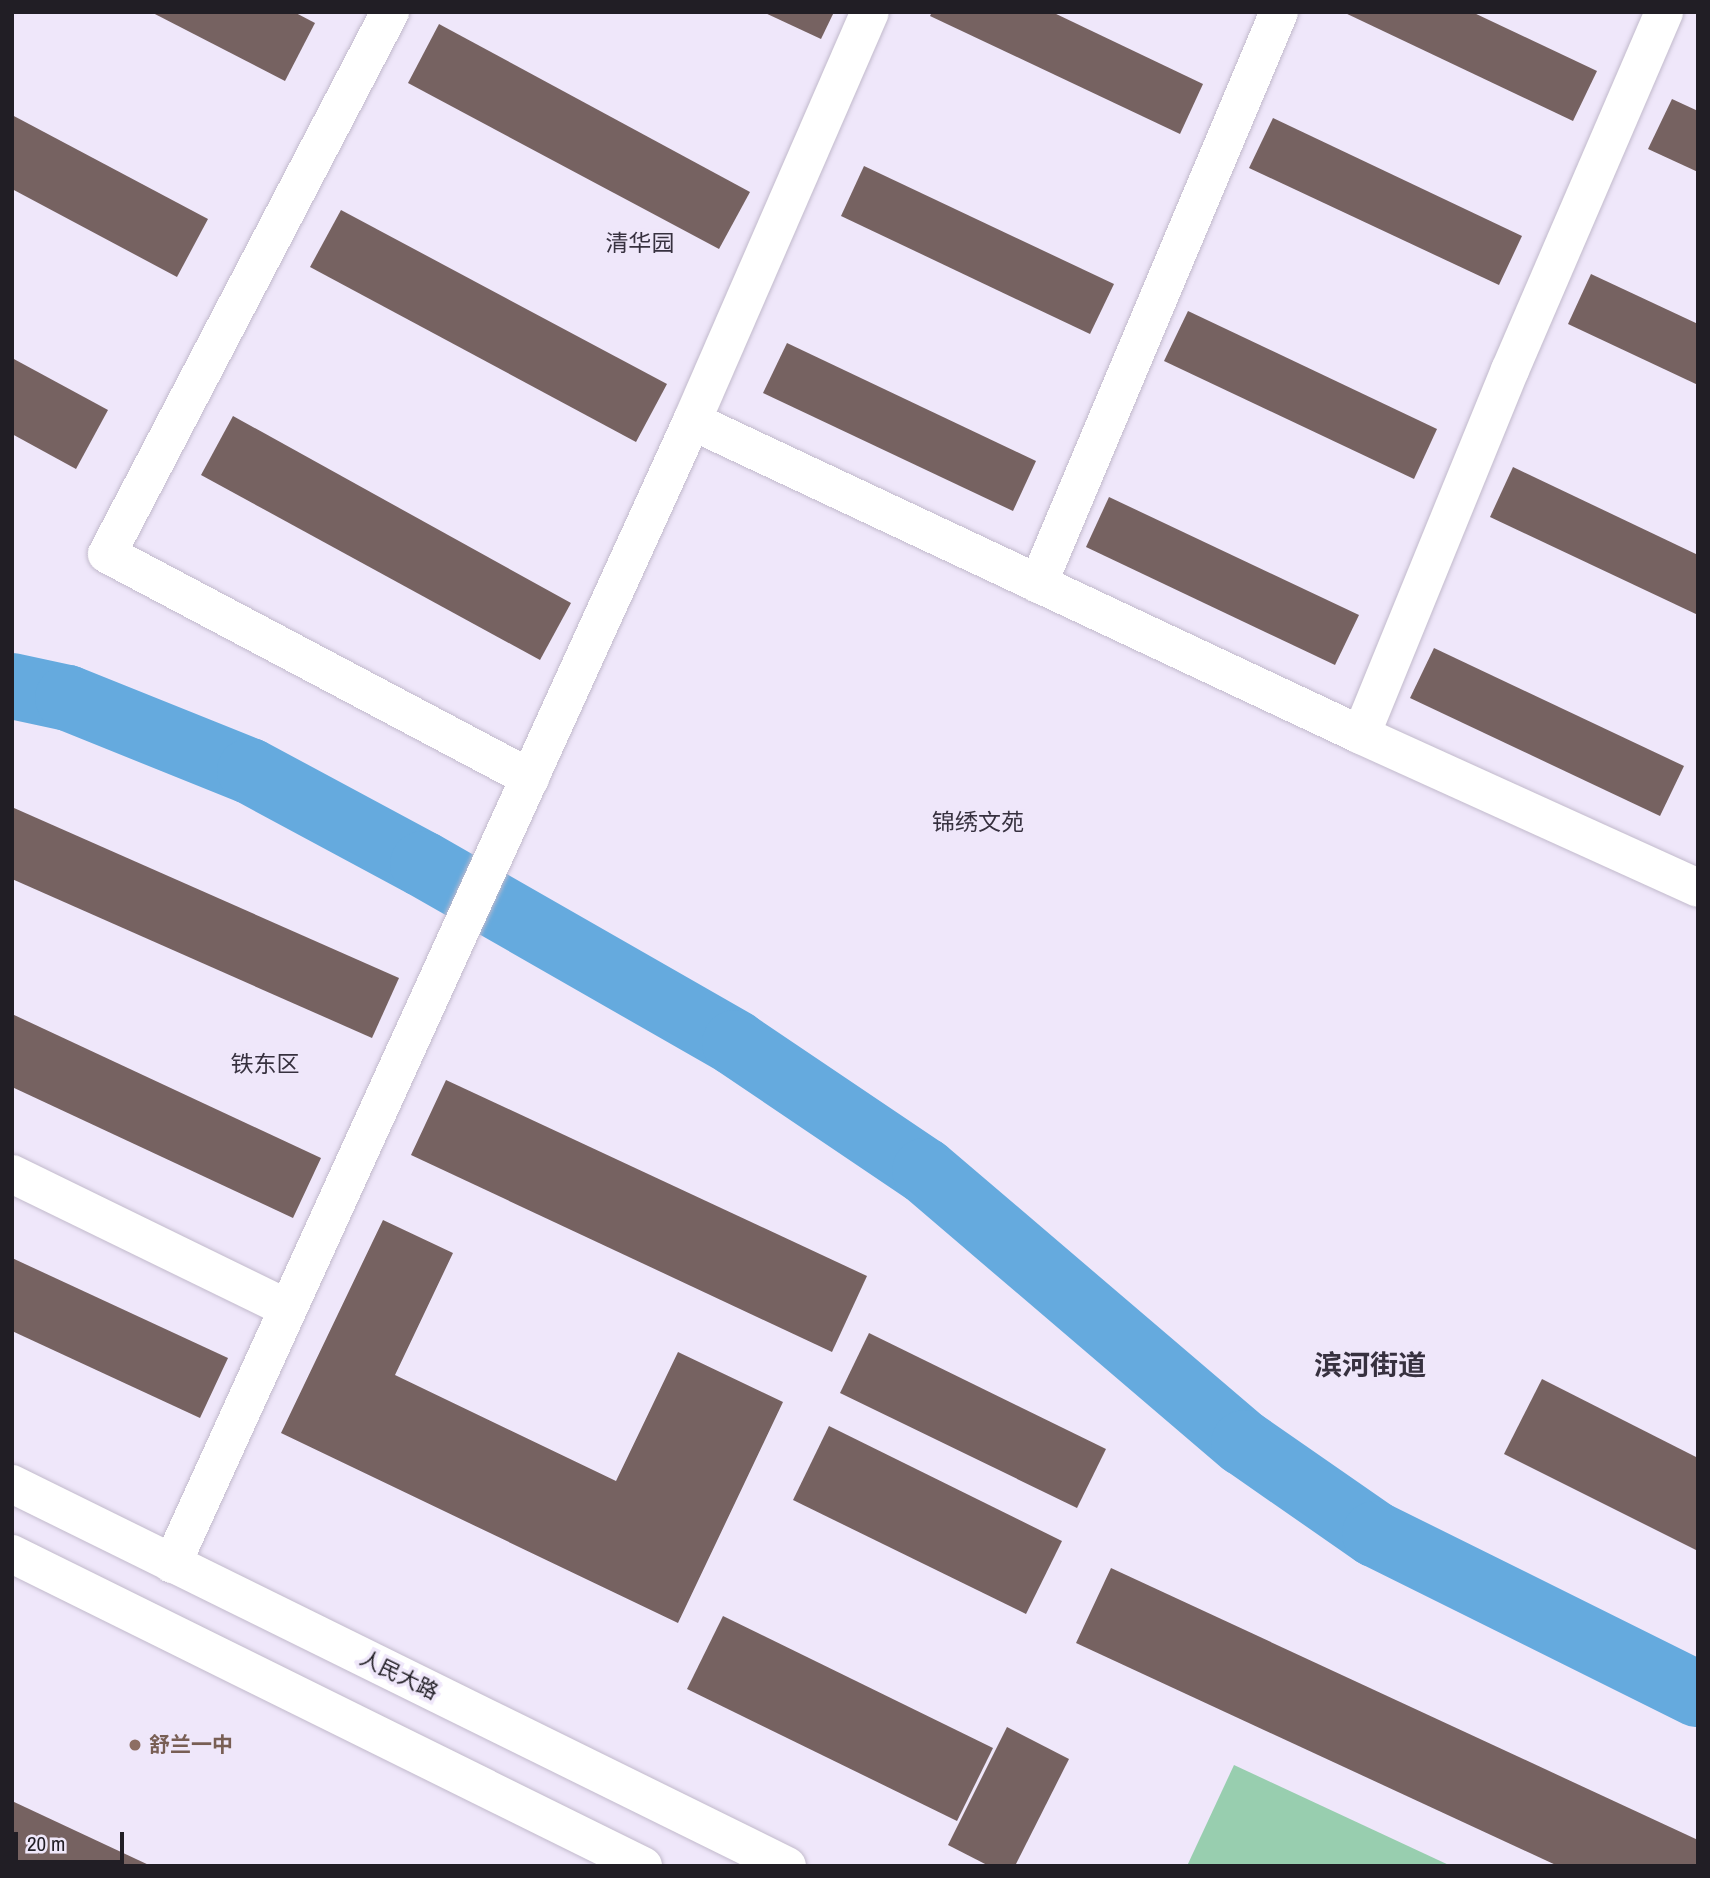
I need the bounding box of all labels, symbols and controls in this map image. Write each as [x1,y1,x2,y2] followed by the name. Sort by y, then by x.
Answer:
[606,229,674,257] district label: 清华园
[932,808,1024,836] district label: 锦绣文苑
[231,1050,299,1078] district label: 铁东区
[1314,1348,1426,1382] district label: 滨河街道
[356,1645,442,1705] street label: 人民大路
[149,1732,233,1758] place label: 舒兰一中
[127,1737,143,1753] marker: 舒兰一中
[18,1818,128,1862] scale bar
[27,1829,65,1858] text: 20 m

